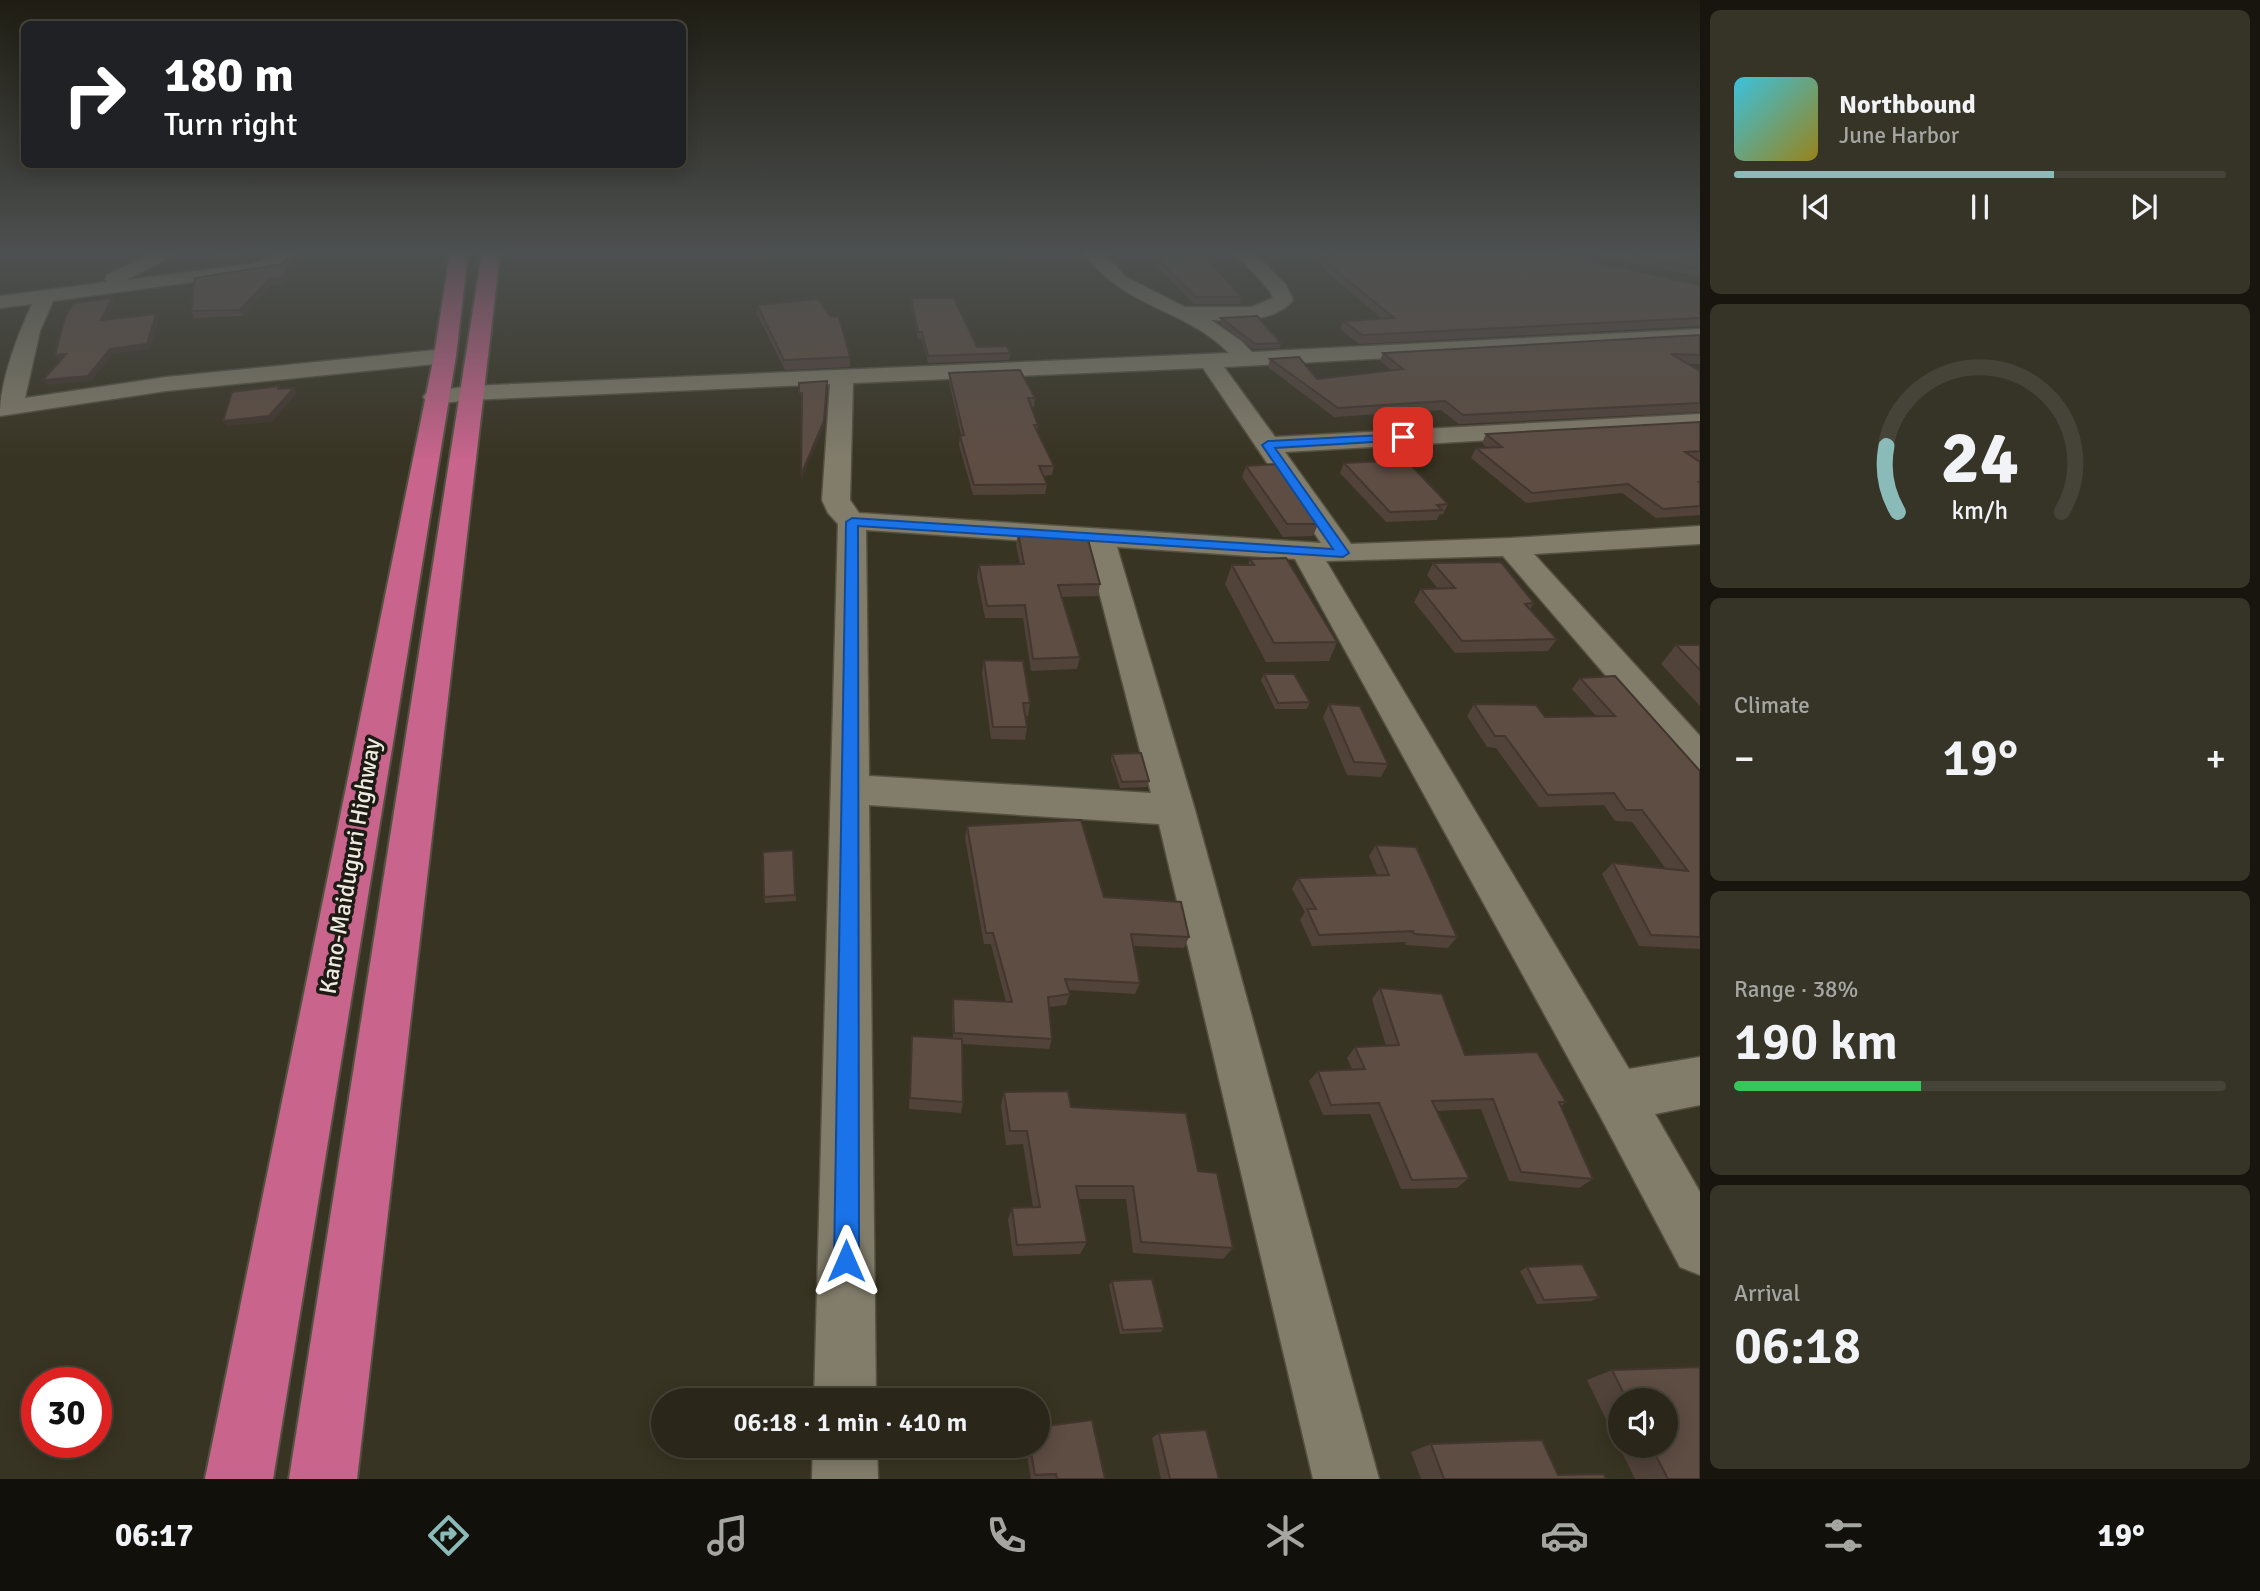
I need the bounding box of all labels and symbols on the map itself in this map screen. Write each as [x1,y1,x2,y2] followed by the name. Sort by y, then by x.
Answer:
[1373,407,1433,467] pin
[313,736,387,996] street label: Kano-Maiduguri Highway
[809,1224,883,1298] position arrow
[21,1367,112,1458] speed limit sign: 30

